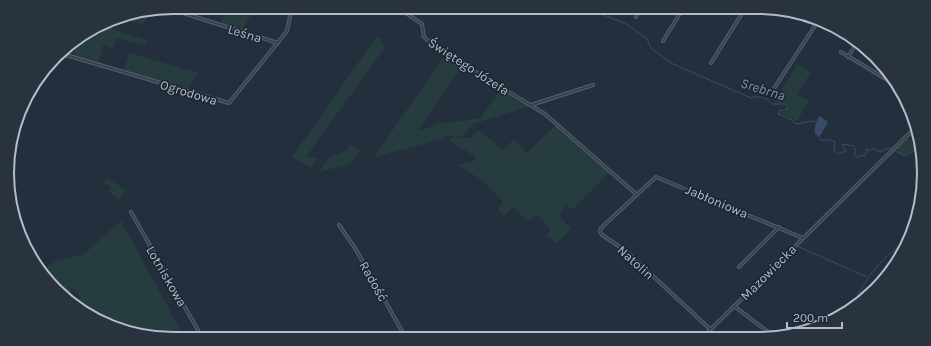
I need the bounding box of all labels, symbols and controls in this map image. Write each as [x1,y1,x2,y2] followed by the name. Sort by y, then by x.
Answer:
[226,21,264,46] street label: Leśna
[425,34,513,98] street label: Świętego Józefa
[739,75,787,104] water label: Srebrna
[158,77,219,108] street label: Ogrodowa
[683,182,750,221] street label: Jabłoniowa
[737,241,799,303] street label: Mazowiecka
[615,242,657,282] street label: Natolin
[143,243,190,309] street label: Lotniskowa
[356,259,391,304] street label: Radość
[787,304,842,330] scale bar
[793,311,828,325] text: 200 m

